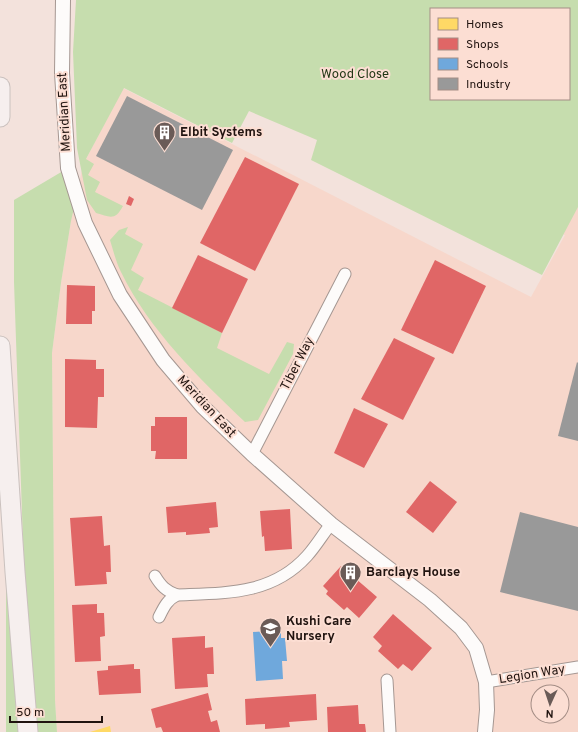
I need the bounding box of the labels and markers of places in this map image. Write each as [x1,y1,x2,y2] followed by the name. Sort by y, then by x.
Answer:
[151,120,177,153] building icon: Elbit Systems
[180,125,262,141] place label: Elbit Systems
[337,560,363,593] building icon: Barclays House
[366,565,460,581] place label: Barclays House
[286,614,352,645] place label: Kushi Care Nursery
[257,616,283,649] school or university icon: Kushi Care Nursery

